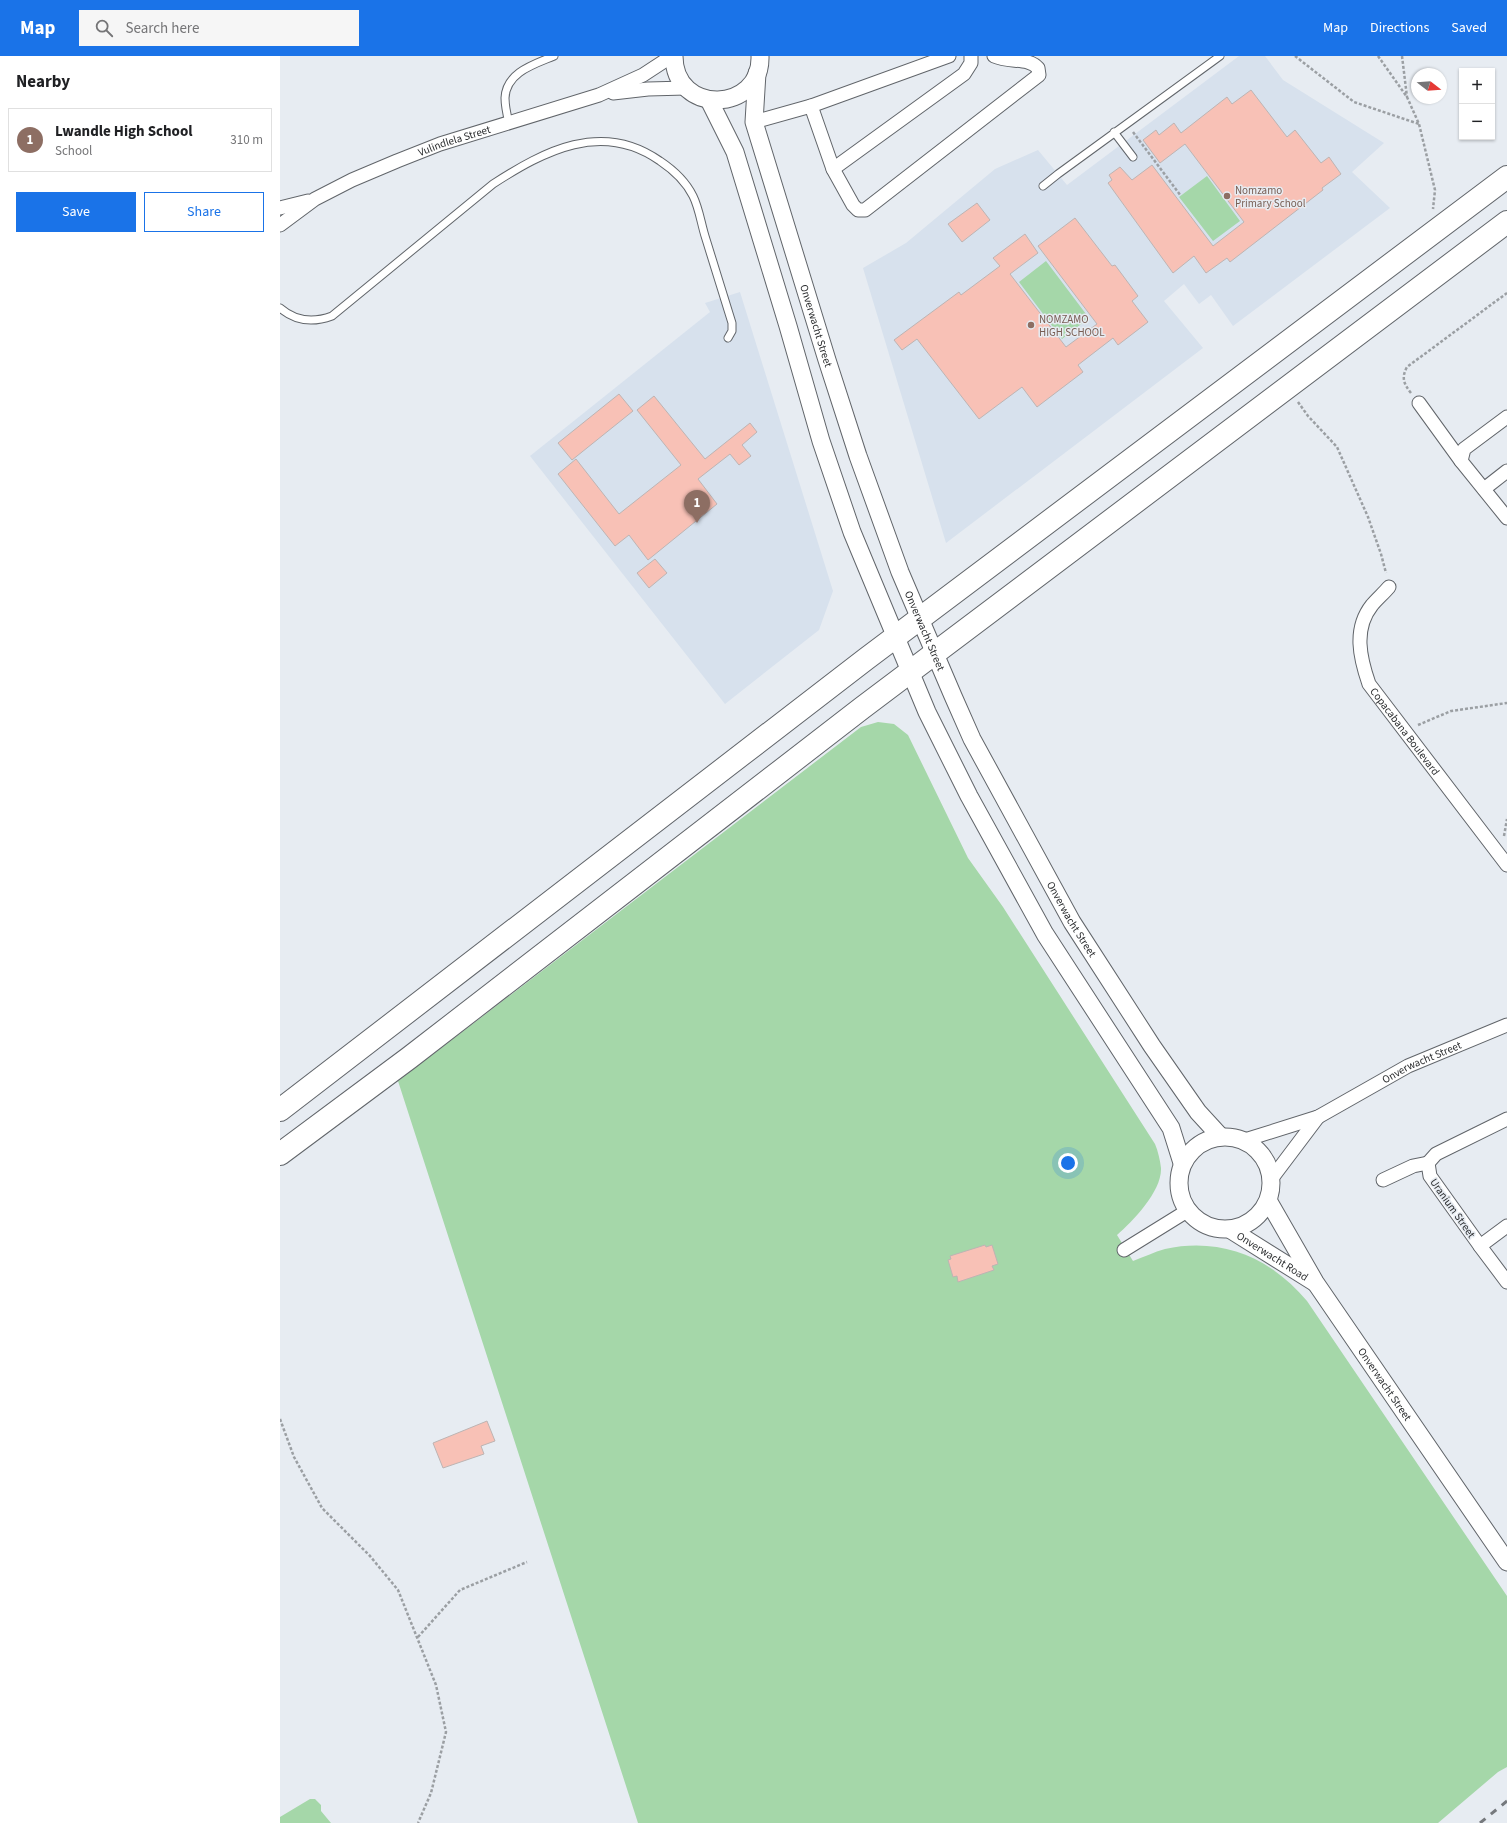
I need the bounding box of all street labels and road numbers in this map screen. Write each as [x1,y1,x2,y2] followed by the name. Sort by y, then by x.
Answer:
[416,122,493,160] street label: Vulindlela Street
[796,282,836,369] street label: Onverwacht Street
[901,588,948,673] street label: Onverwacht Street
[1366,685,1443,778] street label: Copacabana Boulevard
[1043,879,1100,960] street label: Onverwacht Street
[1379,1038,1464,1087] street label: Onverwacht Street
[1426,1175,1479,1241] street label: Uranium Street
[1234,1228,1311,1285] street label: Onverwacht Road
[1354,1345,1415,1424] street label: Onverwacht Street

